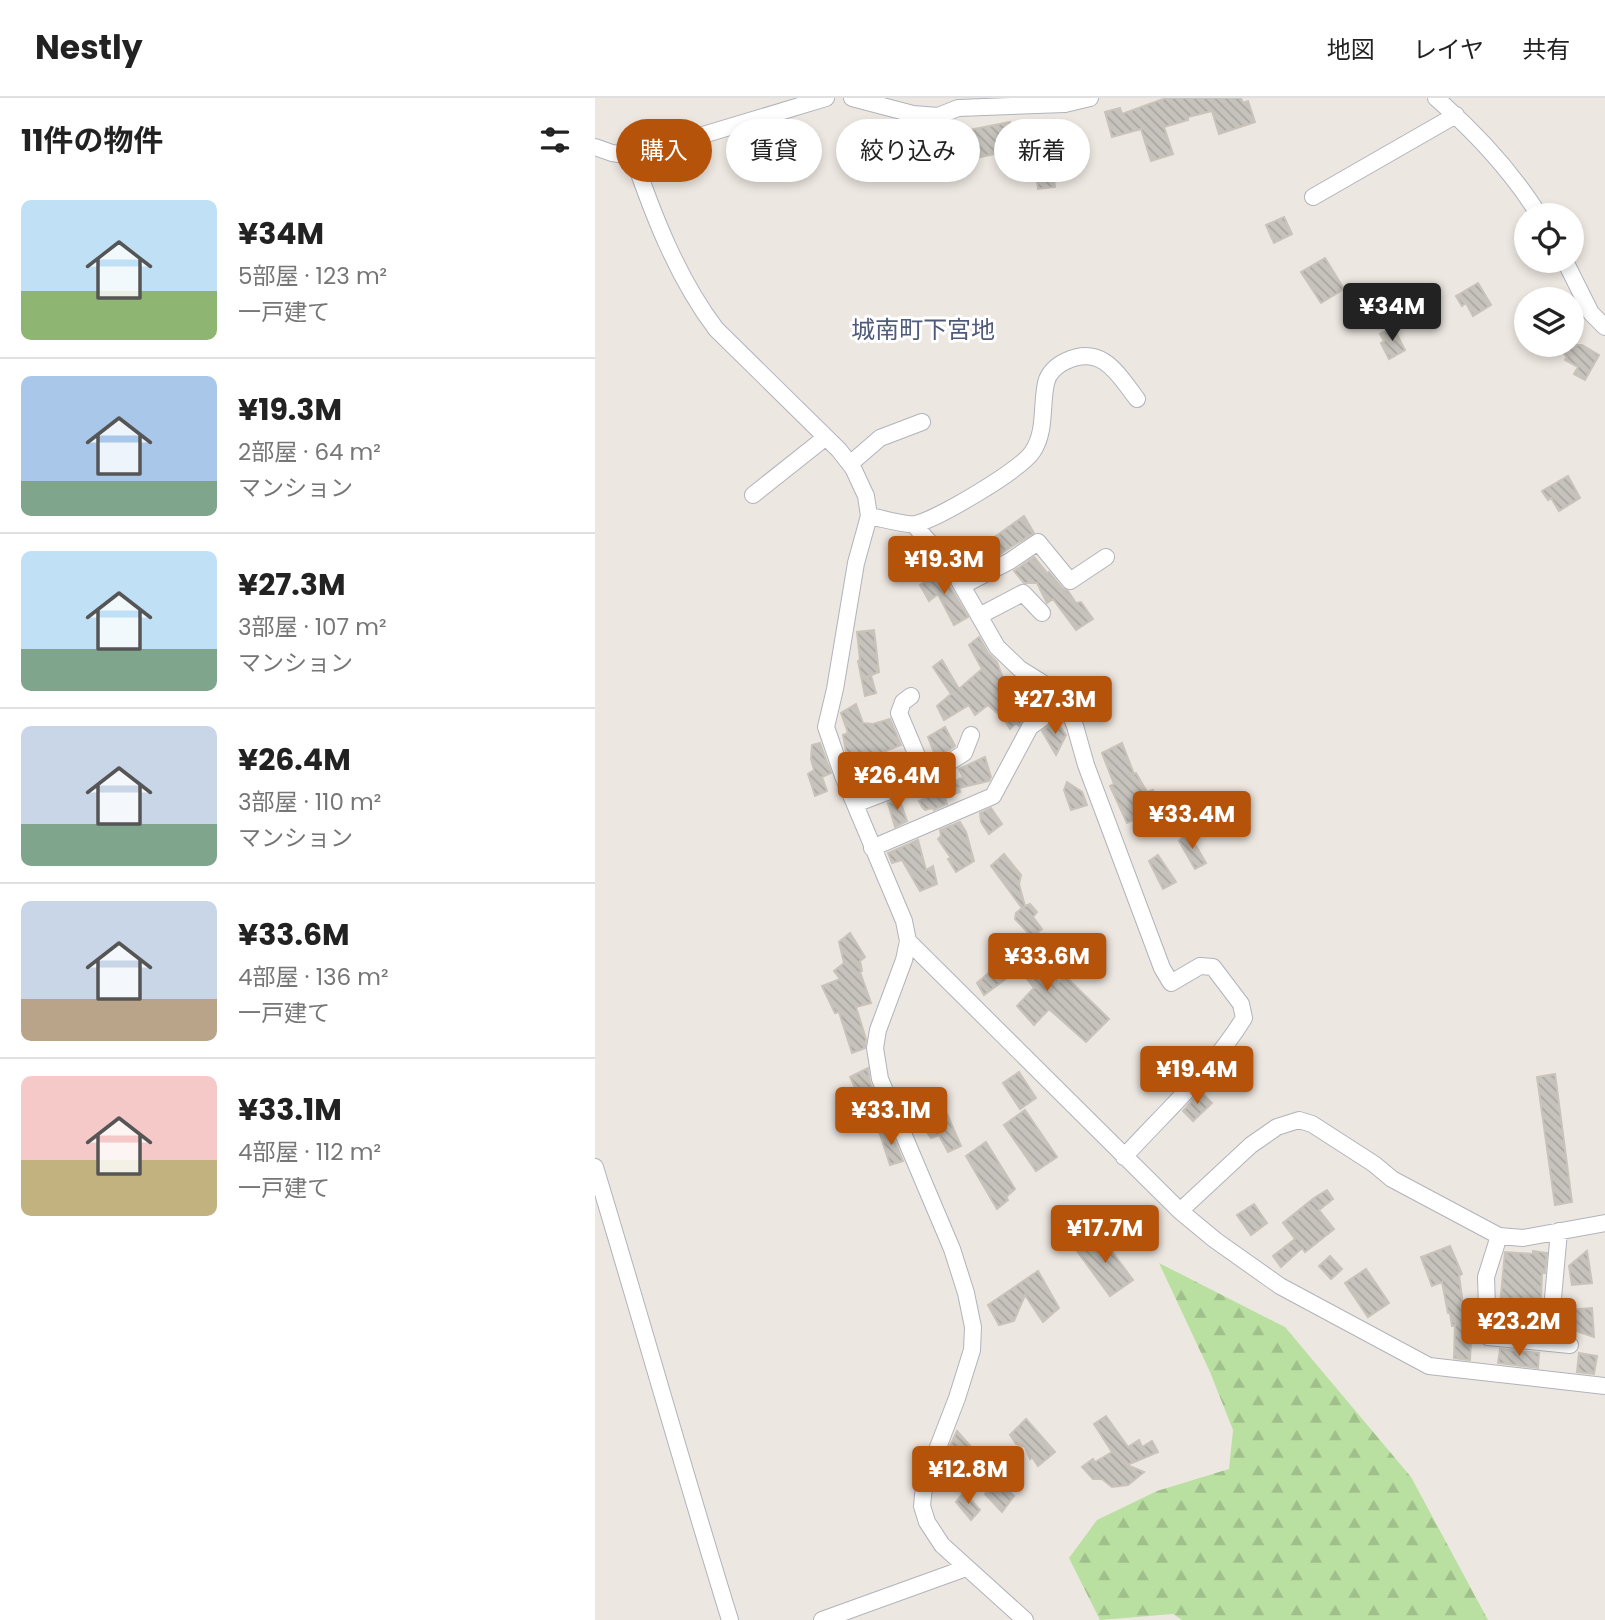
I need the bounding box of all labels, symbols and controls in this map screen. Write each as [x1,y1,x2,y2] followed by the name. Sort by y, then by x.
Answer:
[35,24,143,71] text: Nestly
[1327,33,1375,66] text: 地図
[1413,33,1484,66] text: レイヤ
[1522,33,1570,66] text: 共有
[21,119,164,162] text: 11件の物件
[616,119,712,182] chip: 購入
[726,119,822,182] chip: 賃貸
[836,119,980,182] chip: 絞り込み
[994,119,1090,182] chip: 新着
[536,121,574,159] icon: filters
[1514,203,1584,357] map controls
[1514,203,1584,273] button: locate
[238,212,324,255] text: ¥34M
[77,228,161,312] icon: home
[238,260,387,292] text: 5部屋 · 123 m²
[1351,284,1433,343] pin: ¥34M
[1514,287,1584,357] button: layers
[1359,290,1425,322] text: ¥34M
[238,296,330,328] text: 一戸建て
[851,313,995,346] district label: 城南町下宮地
[238,388,342,431] text: ¥19.3M
[77,404,161,488] icon: home
[238,436,381,468] text: 2部屋 · 64 m²
[238,472,353,504] text: マンション
[887,536,1001,596] pin: ¥19.3M
[904,543,984,575] text: ¥19.3M
[238,563,345,606] text: ¥27.3M
[77,579,161,663] icon: home
[238,611,387,643] text: 3部屋 · 107 m²
[238,647,353,679] text: マンション
[998,676,1112,736] pin: ¥27.3M
[1014,683,1096,715] text: ¥27.3M
[238,738,351,781] text: ¥26.4M
[840,752,954,812] pin: ¥26.4M
[77,754,161,838] icon: home
[854,759,940,791] text: ¥26.4M
[238,786,381,818] text: 3部屋 · 110 m²
[1135,792,1249,851] pin: ¥33.4M
[1149,798,1235,830] text: ¥33.4M
[238,822,353,854] text: マンション
[238,913,350,956] text: ¥33.6M
[77,929,161,1013] icon: home
[990,934,1104,993] pin: ¥33.6M
[1004,940,1090,972] text: ¥33.6M
[238,961,389,993] text: 4部屋 · 136 m²
[238,997,330,1029] text: 一戸建て
[1140,1046,1254,1106] pin: ¥19.4M
[1156,1053,1238,1085] text: ¥19.4M
[238,1088,342,1131] text: ¥33.1M
[834,1088,948,1147] pin: ¥33.1M
[851,1094,931,1126] text: ¥33.1M
[77,1104,161,1188] icon: home
[238,1136,381,1168] text: 4部屋 · 112 m²
[238,1172,330,1204] text: 一戸建て
[1048,1206,1162,1265] pin: ¥17.7M
[1067,1212,1143,1244] text: ¥17.7M
[1462,1298,1576,1358] pin: ¥23.2M
[1477,1305,1561,1337] text: ¥23.2M
[911,1446,1025,1506] pin: ¥12.8M
[928,1453,1008,1485] text: ¥12.8M

